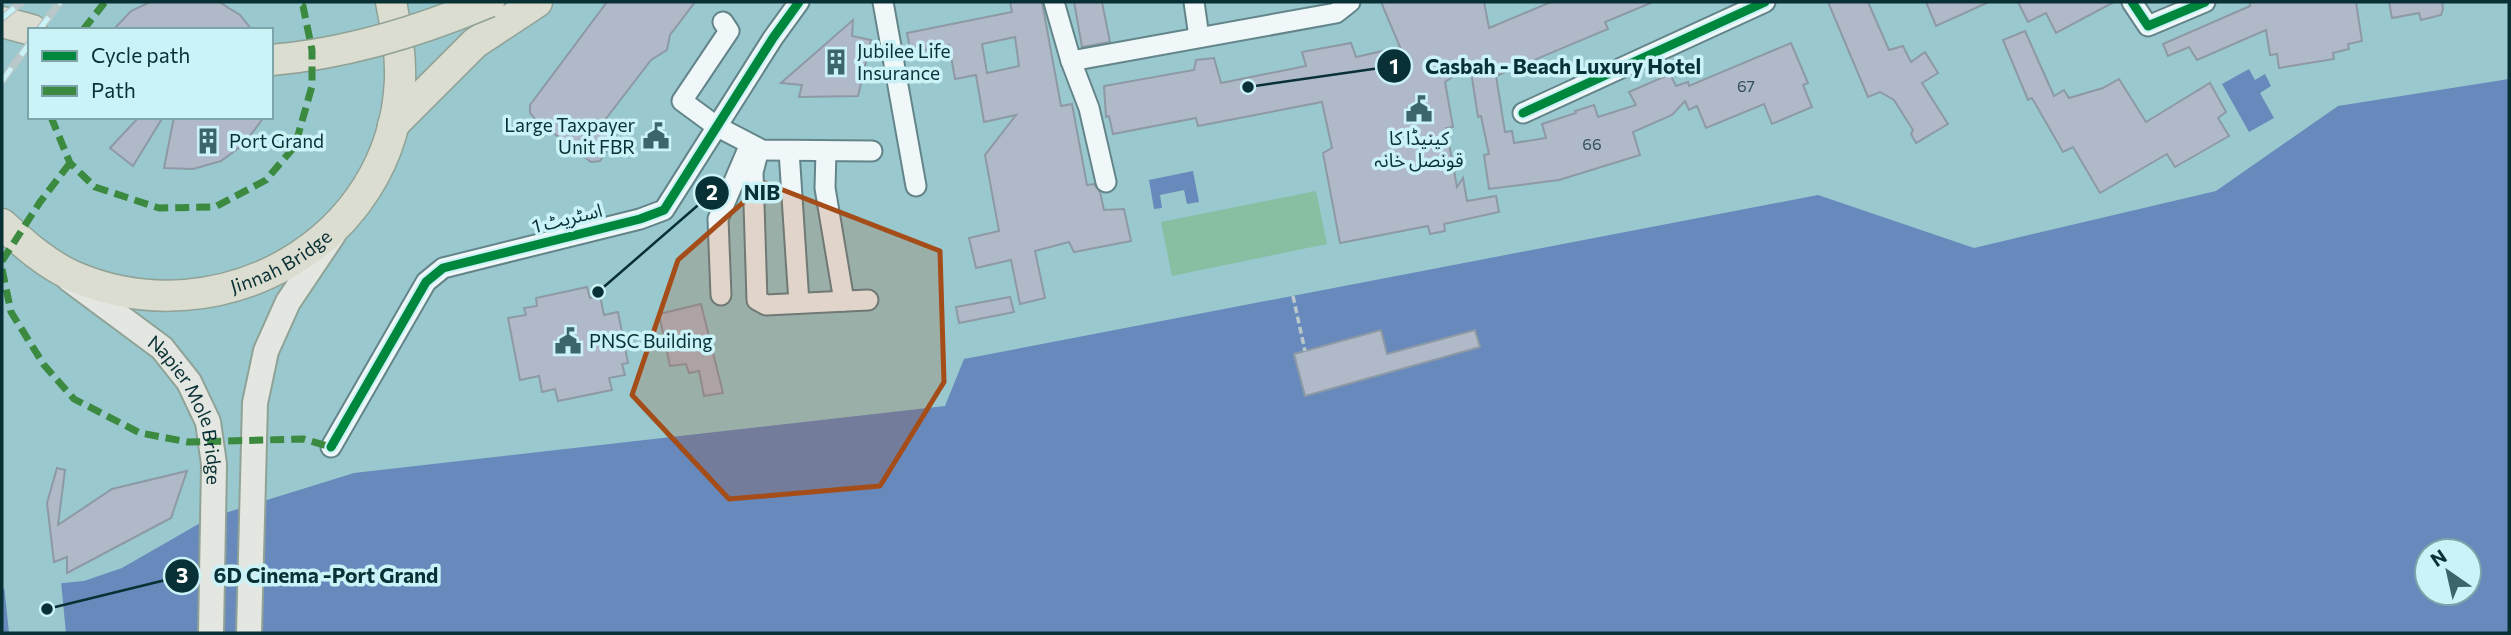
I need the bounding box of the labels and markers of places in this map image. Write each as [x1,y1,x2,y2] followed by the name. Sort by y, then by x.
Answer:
[857,39,951,84] place label: Jubilee Life Insurance
[1376,45,1715,87] callout: Casbah - Beach Luxury Hotel
[821,47,851,77] building icon: Jubilee Life Insurance
[1404,94,1434,124] public building icon: کینیڈا کا قونصل خانہ
[504,113,635,158] place label: Large Taxpayer Unit FBR
[641,121,671,151] public building icon: Large Taxpayer Unit FBR
[193,126,223,156] building icon: Port Grand
[1374,126,1464,172] place label: کینیڈا کا قونصل خانہ
[229,129,324,152] place label: Port Grand
[694,172,794,214] callout: NIB
[553,326,583,356] public building icon: PNSC Building
[589,329,713,352] place label: PNSC Building
[165,555,453,597] callout: 6D Cinema -Port Grand

